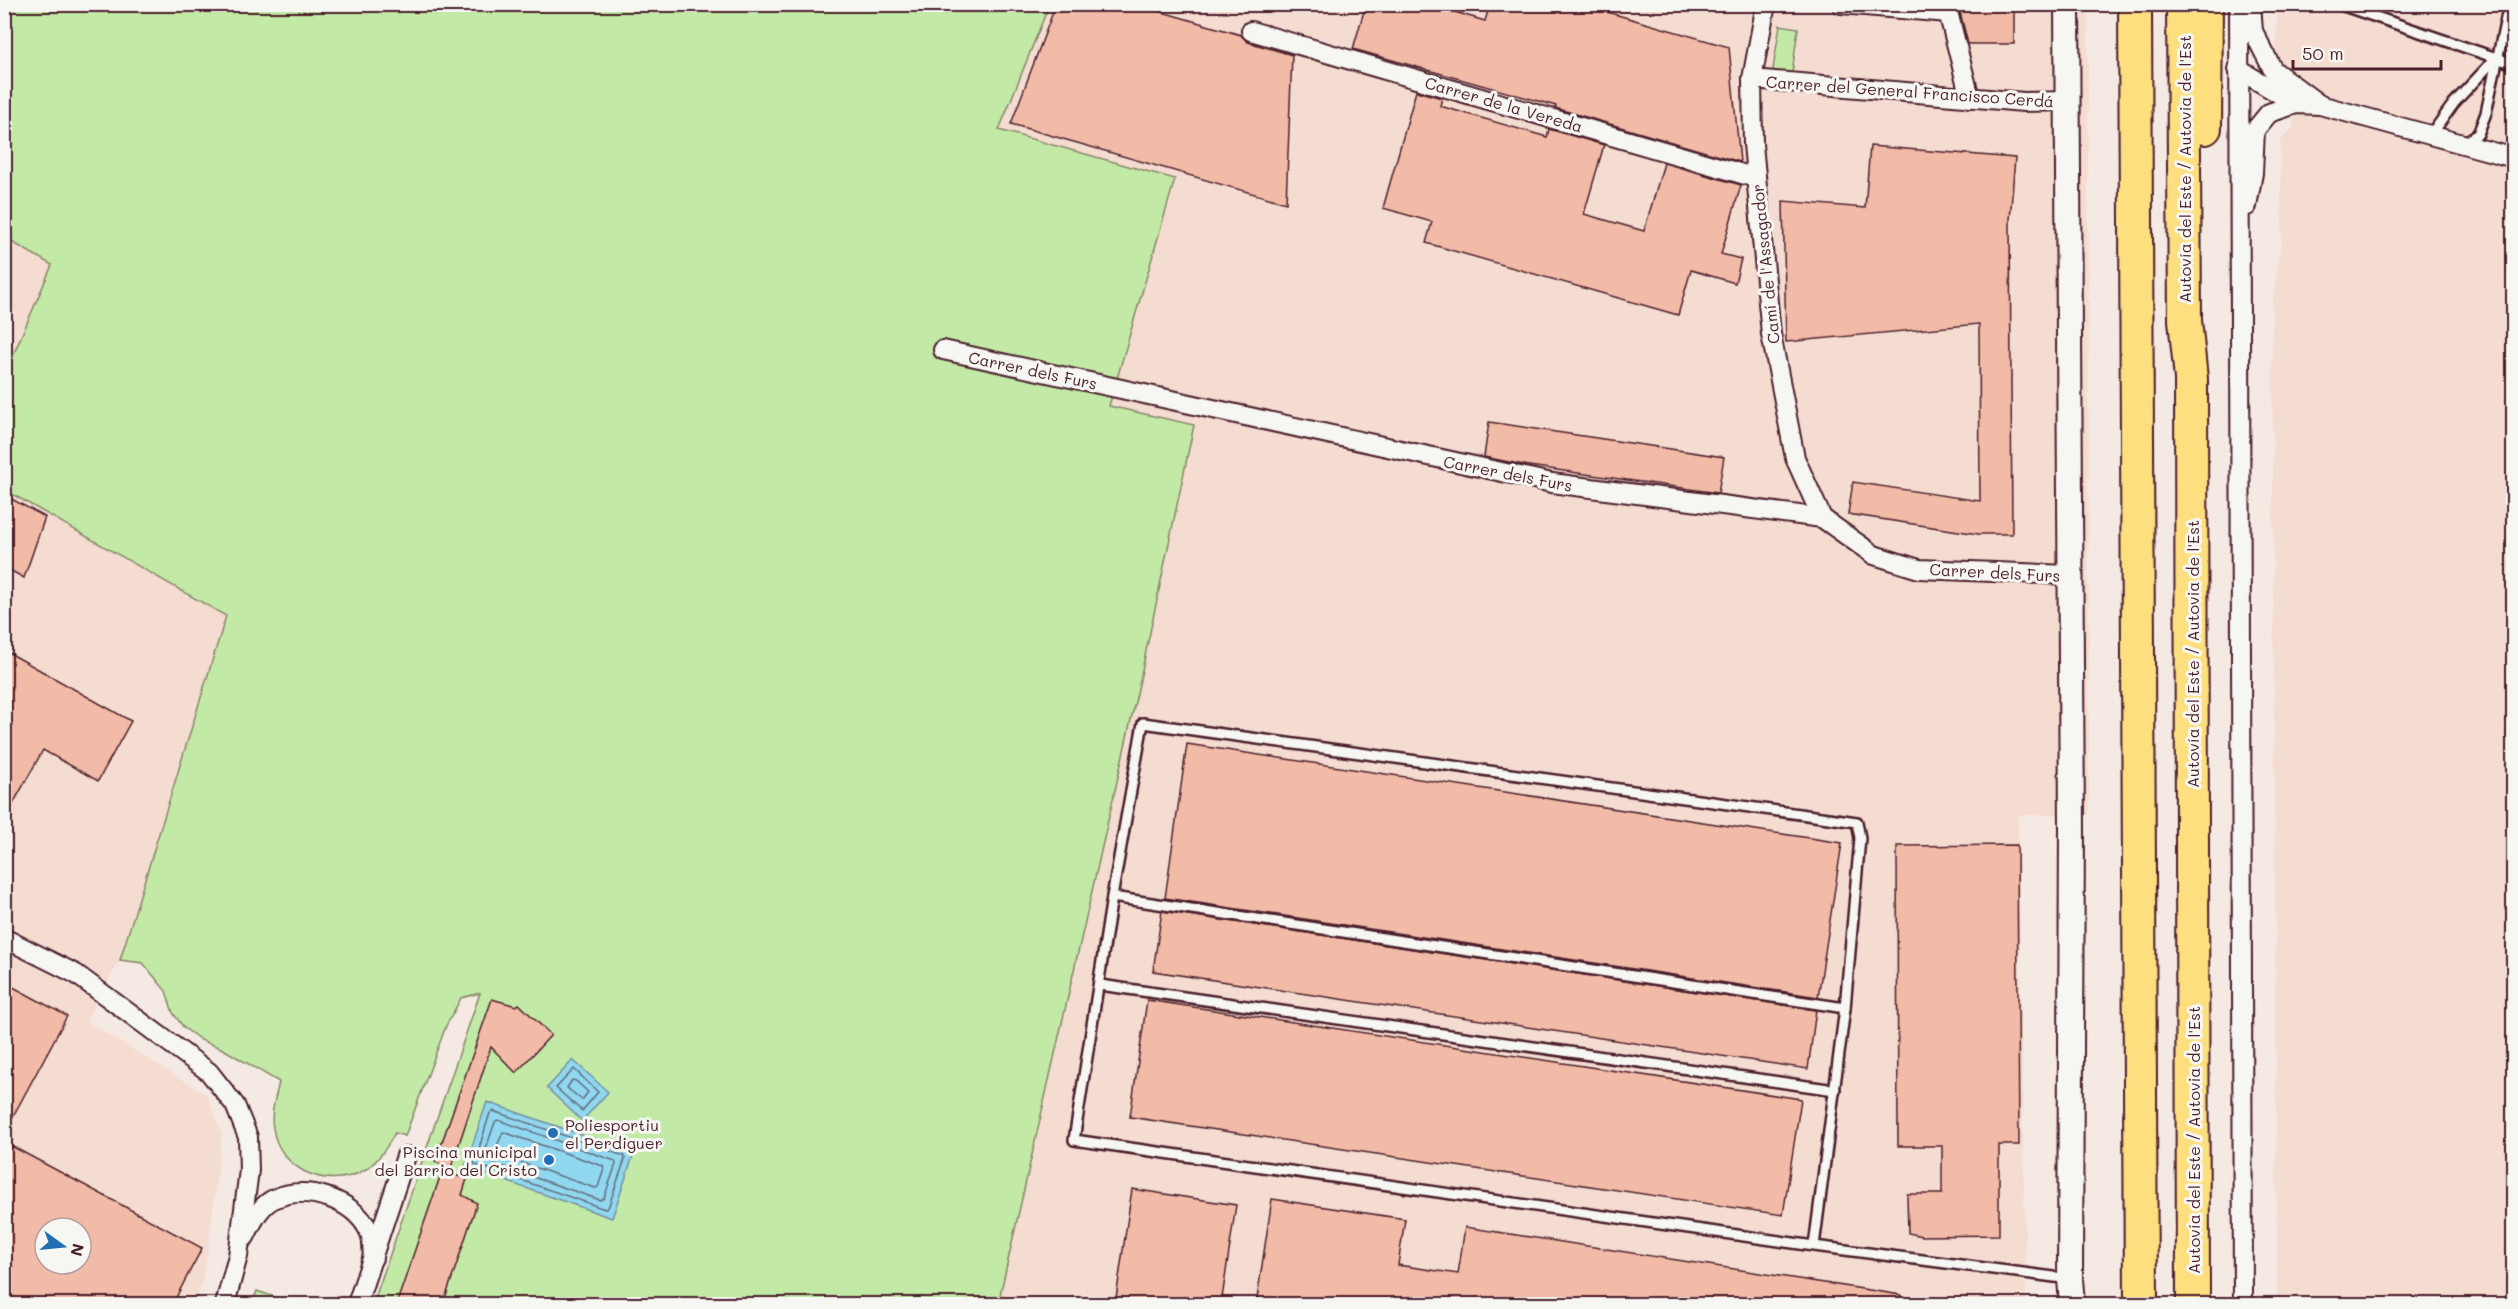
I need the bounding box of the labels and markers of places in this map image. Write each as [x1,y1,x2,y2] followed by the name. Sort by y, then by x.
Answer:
[565,1114,663,1153] place label: Poliesportiu el Perdiguer
[546,1126,560,1140] marker: Poliesportiu el Perdiguer
[375,1141,537,1180] place label: Piscina municipal del Barrio del Cristo
[542,1153,556,1167] marker: Piscina municipal del Barrio del Cristo

